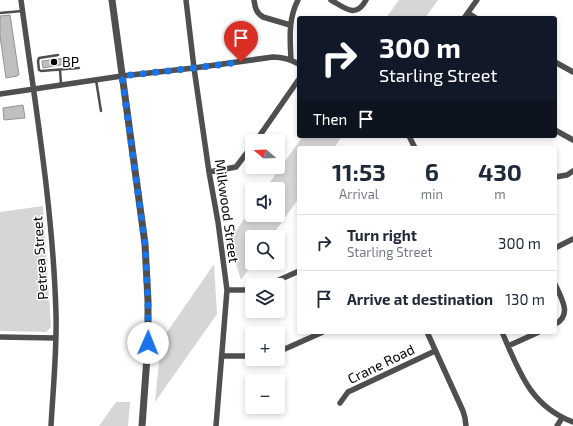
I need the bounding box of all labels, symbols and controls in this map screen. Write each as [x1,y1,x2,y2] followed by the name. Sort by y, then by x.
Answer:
[224,21,258,62] pin
[230,27,252,49] icon: arrive
[379,30,461,64] text: 300 m
[313,32,365,84] icon: right
[62,53,79,70] place label: BP
[49,57,59,67] marker: BP
[379,64,497,86] text: Starling Street
[355,108,377,130] icon: arrive
[313,110,347,128] text: Then
[245,134,285,174] north arrow
[245,134,285,414] map controls
[332,157,386,186] text: 11:53
[425,157,439,186] text: 6
[478,157,522,186] text: 430
[212,158,243,264] street label: Milkwood Street
[245,182,285,222] button: sound
[339,186,379,202] text: Arrival
[421,186,443,202] text: min
[494,186,506,202] text: m
[28,216,51,300] street label: Petrea Street
[347,226,417,244] text: Turn right
[245,230,285,270] button: search
[313,232,335,254] icon: right
[498,234,541,252] text: 300 m
[347,244,432,260] text: Starling Street
[245,278,285,318] button: layers
[313,288,335,310] icon: arrive
[347,290,493,308] text: Arrive at destination
[505,290,545,308] text: 130 m
[127,322,169,364] position arrow
[245,326,285,366] button: +
[345,340,417,387] street label: Crane Road
[245,374,285,414] button: −

